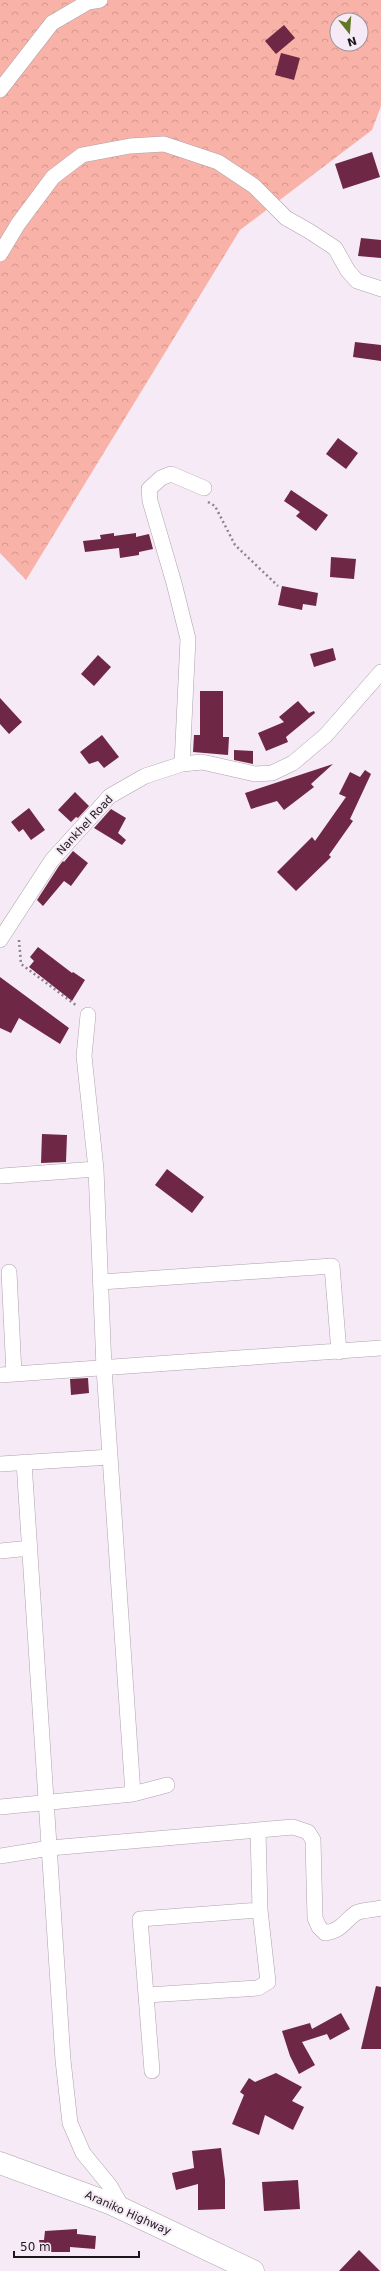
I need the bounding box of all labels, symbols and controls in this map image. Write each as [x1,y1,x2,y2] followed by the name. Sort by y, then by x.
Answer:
[329,12,369,52] north arrow
[345,34,358,49] text: N
[54,793,116,857] street label: Nankhel Road
[83,2188,173,2238] street label: Araniko Highway
[14,2233,139,2259] scale bar
[20,2240,51,2254] text: 50 m

